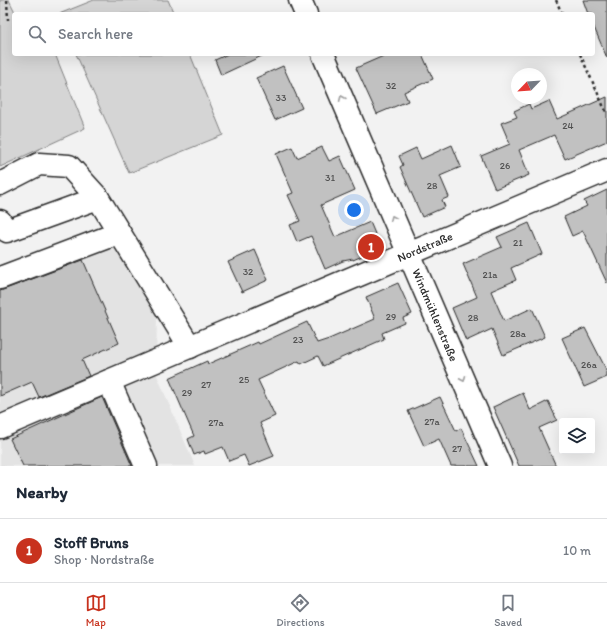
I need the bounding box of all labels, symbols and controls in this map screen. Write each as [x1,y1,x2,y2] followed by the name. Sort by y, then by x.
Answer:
[12,12,595,56] search box
[26,23,48,45] icon: search
[58,25,133,43] text: Search here
[511,68,547,104] north arrow
[386,79,397,92] house number: 32
[276,91,287,104] house number: 33
[339,95,347,103] one-way arrow
[562,119,574,132] house number: 24
[500,159,510,172] house number: 26
[325,171,335,184] house number: 31
[427,179,438,192] house number: 28
[344,200,364,220] your location
[390,214,398,221] one-way arrow
[395,229,455,265] street label: Nordstraße
[358,232,384,262] pin: 1
[513,236,523,249] house number: 21
[243,265,254,278] house number: 32
[409,267,461,364] street label: Windmühlenstraße
[482,268,498,281] house number: 21a
[386,310,396,323] house number: 29
[468,311,479,324] house number: 28
[510,327,527,340] house number: 28a
[293,333,304,346] house number: 23
[581,358,598,371] house number: 26a
[239,373,249,386] house number: 25
[458,375,466,383] one-way arrow
[201,378,211,391] house number: 27
[182,386,192,399] house number: 29
[424,415,441,428] house number: 27a
[208,416,225,429] house number: 27a
[559,418,595,454] map controls
[559,418,595,454] button: layers
[452,442,462,455] house number: 27
[16,482,68,502] text: Nearby
[54,534,129,552] text: Stoff Bruns
[26,543,32,558] text: 1
[563,543,591,558] text: 10 m
[54,552,154,567] text: Shop · Nordstraße
[85,592,107,629] tab: Map
[276,592,325,629] tab: Directions
[494,592,522,629] tab: Saved

